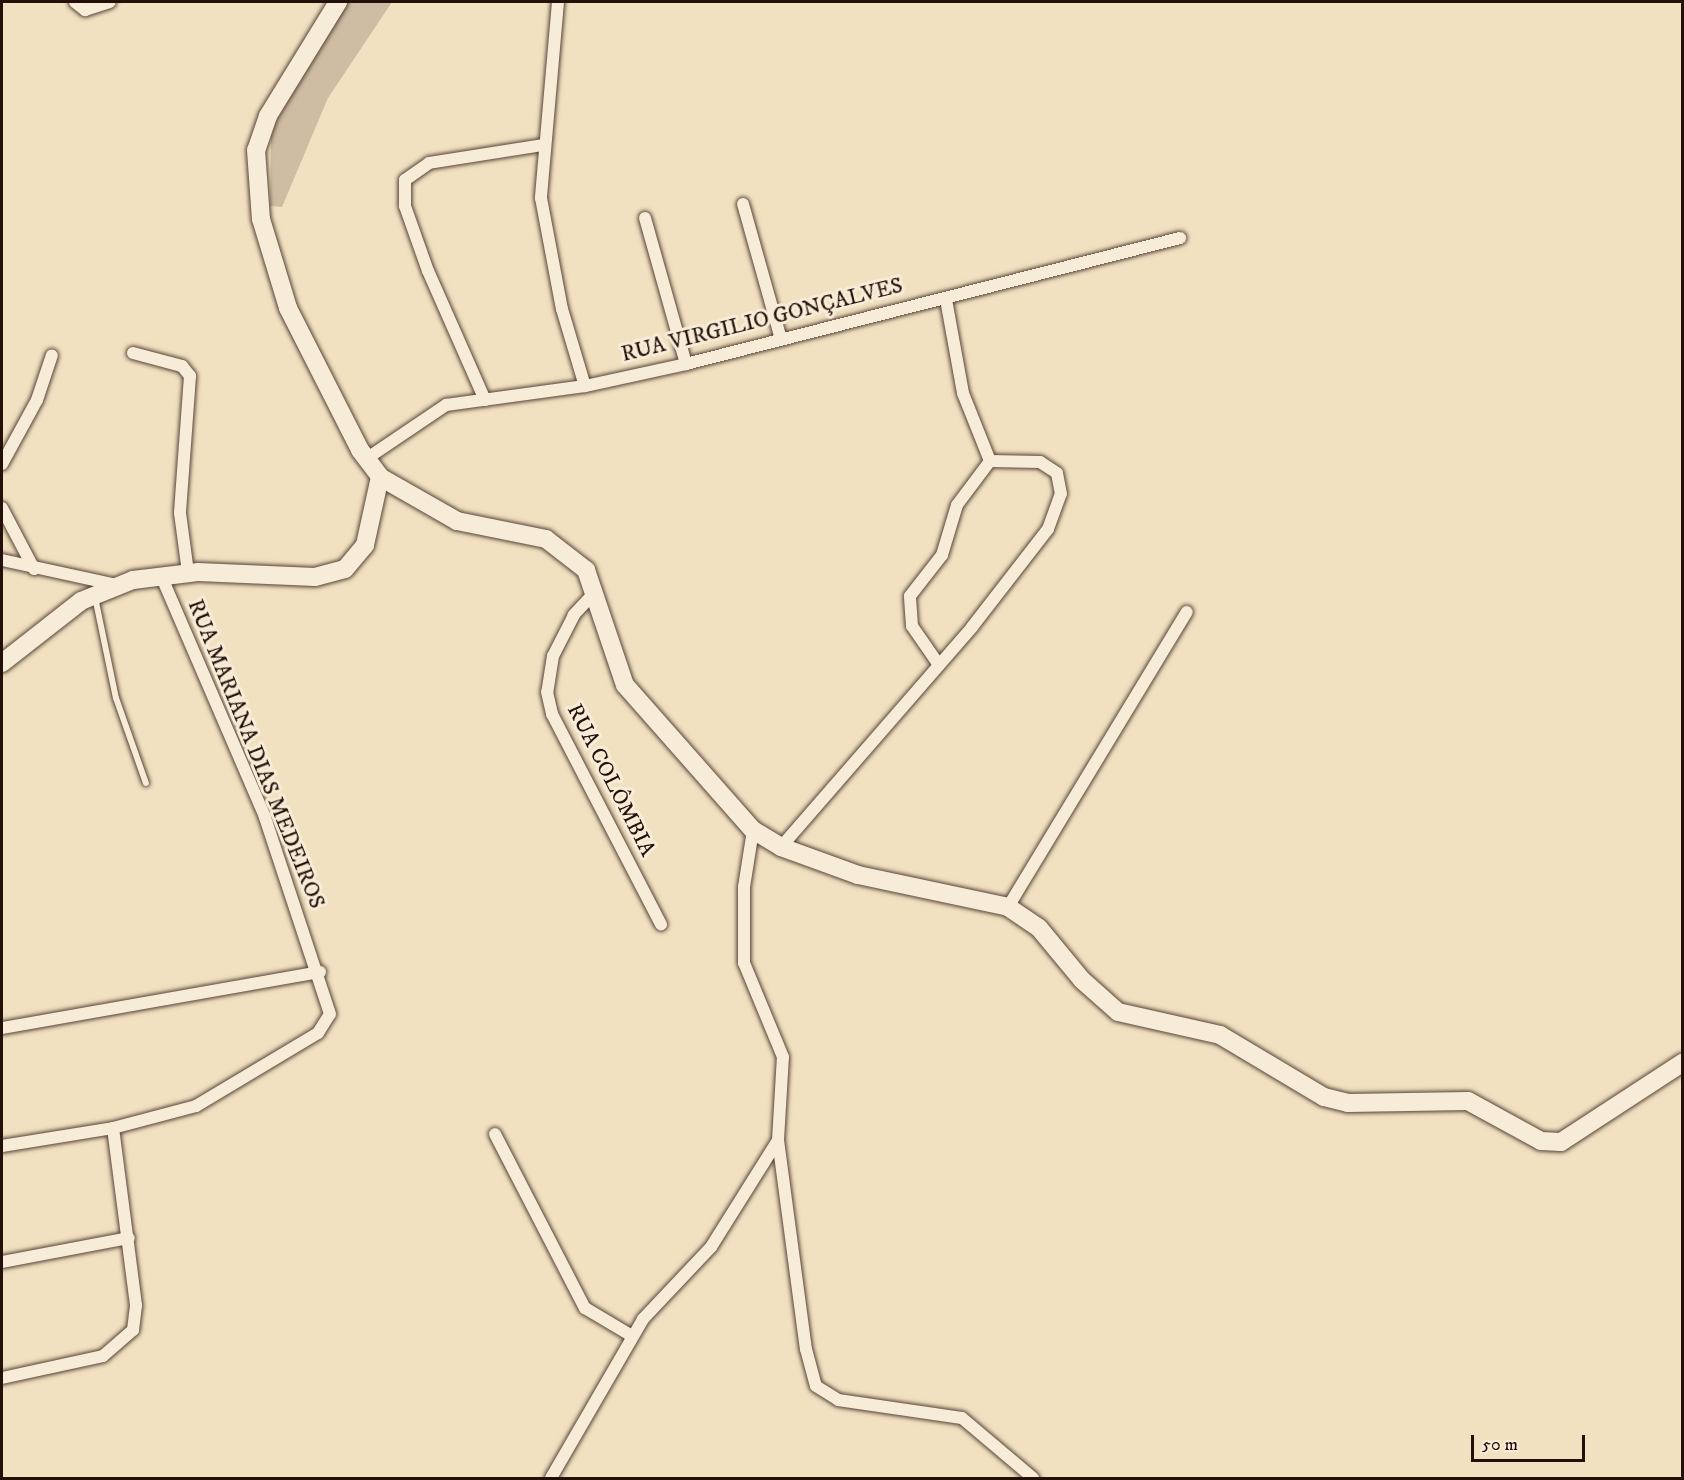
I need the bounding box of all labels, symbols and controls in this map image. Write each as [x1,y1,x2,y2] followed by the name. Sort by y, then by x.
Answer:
[619,272,905,368] street label: RUA VIRGILIO GONÇALVES
[182,596,330,912] street label: RUA MARIANA DIAS MEDEIROS
[561,699,661,861] street label: RUA COLÔMBIA
[1474,1423,1588,1461] scale bar
[1482,1434,1518,1456] text: 50 m

